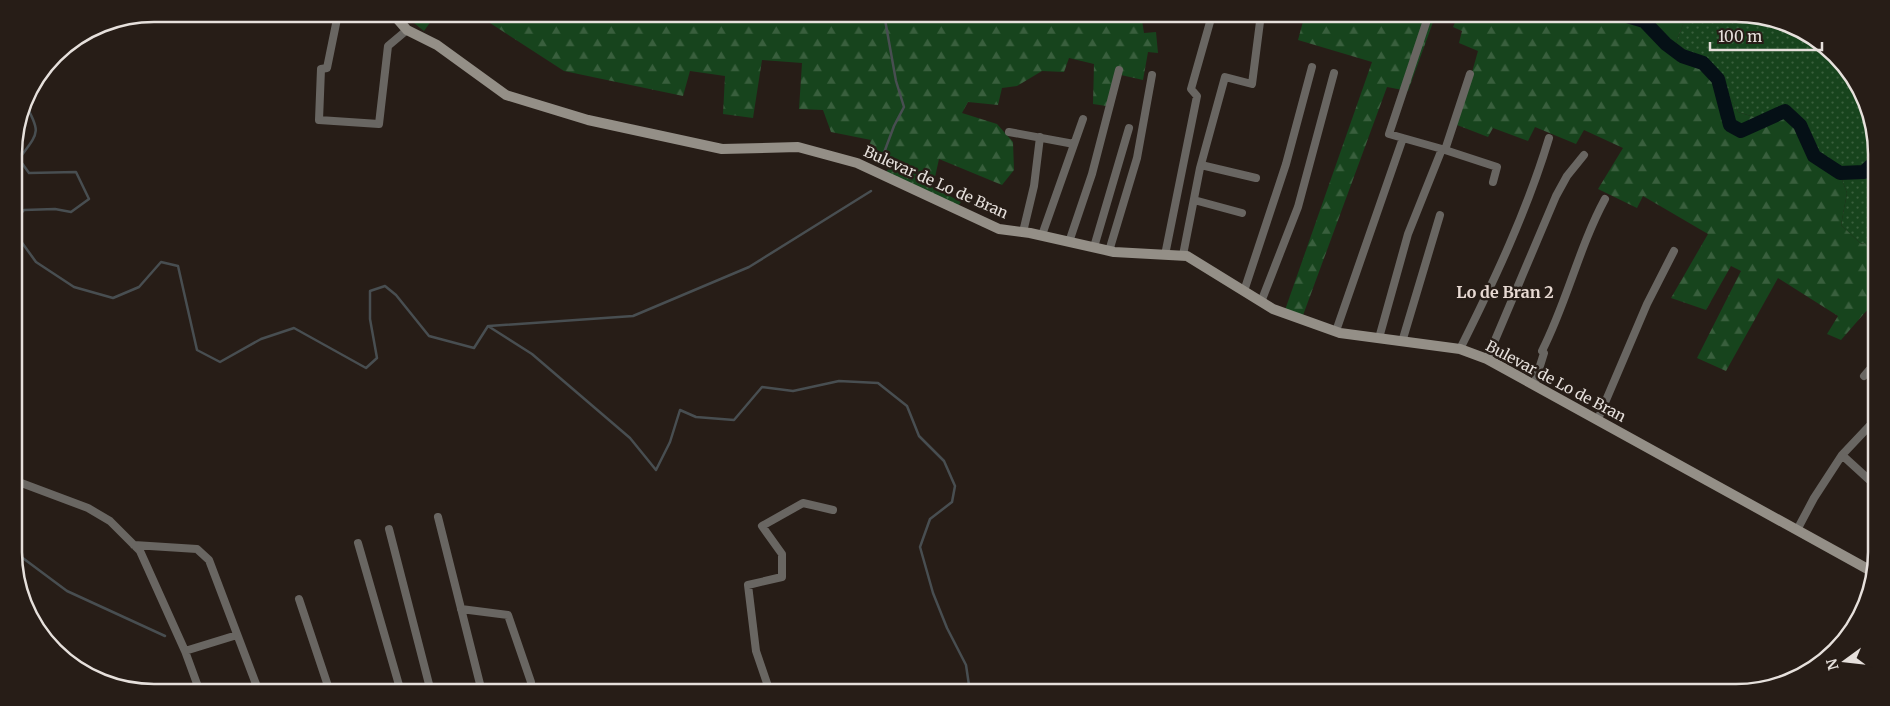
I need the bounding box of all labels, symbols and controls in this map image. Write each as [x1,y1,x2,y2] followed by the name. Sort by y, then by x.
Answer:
[1710,20,1822,52] scale bar
[1718,27,1762,46] text: 100 m
[861,142,1011,222] street label: Bulevar de Lo de Bran
[1456,282,1554,302] district label: Lo de Bran 2
[1483,336,1629,426] street label: Bulevar de Lo de Bran
[1820,636,1870,686] north arrow
[1822,657,1843,672] text: N

